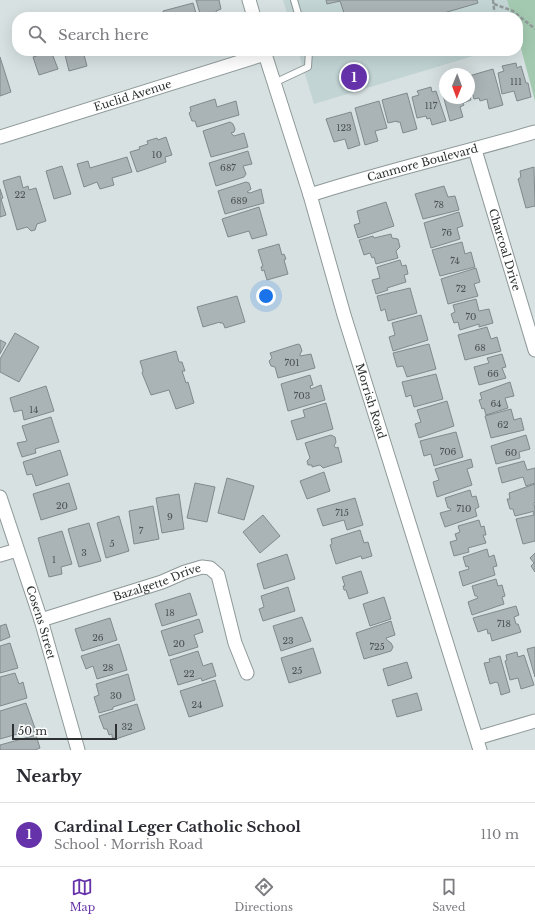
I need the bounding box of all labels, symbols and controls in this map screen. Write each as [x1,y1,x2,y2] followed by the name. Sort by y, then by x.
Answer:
[12,12,523,56] search box
[26,23,48,45] icon: search
[58,25,149,44] text: Search here
[341,62,367,92] pin: 1
[439,68,475,104] north arrow
[510,76,522,87] house number: 111
[92,77,173,114] street label: Euclid Avenue
[425,100,438,111] house number: 117
[336,122,352,133] house number: 123
[365,141,480,184] street label: Canmore Boulevard
[152,149,162,160] house number: 10
[220,162,236,173] house number: 687
[14,189,26,200] house number: 22
[230,195,248,206] house number: 689
[434,199,444,210] house number: 78
[486,207,524,292] street label: Charcoal Drive
[442,227,452,238] house number: 76
[450,255,460,266] house number: 74
[456,283,466,294] house number: 72
[256,286,276,306] your location
[466,311,476,322] house number: 70
[474,342,486,353] house number: 68
[285,357,299,368] house number: 701
[353,362,389,441] street label: Morrish Road
[487,368,499,379] house number: 66
[294,390,310,401] house number: 703
[490,398,502,409] house number: 64
[29,404,39,415] house number: 14
[497,419,509,430] house number: 62
[440,446,457,457] house number: 706
[505,447,517,458] house number: 60
[56,500,68,511] house number: 20
[457,503,471,514] house number: 710
[335,507,349,518] house number: 715
[167,511,173,522] house number: 9
[139,525,144,536] house number: 7
[109,538,115,549] house number: 5
[81,547,87,558] house number: 3
[52,554,56,565] house number: 1
[111,561,203,604] street label: Bazalgette Drive
[23,584,59,662] street label: Cosens Street
[165,607,175,618] house number: 18
[497,618,511,629] house number: 718
[92,632,104,643] house number: 26
[282,635,294,646] house number: 23
[173,638,185,649] house number: 20
[369,641,385,652] house number: 725
[103,662,114,673] house number: 28
[292,665,302,676] house number: 25
[183,668,195,679] house number: 22
[110,690,122,701] house number: 30
[192,699,202,710] house number: 24
[121,721,133,732] house number: 32
[12,722,117,741] scale bar
[18,724,47,738] text: 50 m
[16,766,82,787] text: Nearby
[54,817,301,836] text: Cardinal Leger Catholic School
[26,826,32,843] text: 1
[480,826,519,843] text: 110 m
[54,836,203,853] text: School · Morrish Road
[70,876,95,914] tab: Map
[234,876,293,914] tab: Directions
[432,876,465,914] tab: Saved

